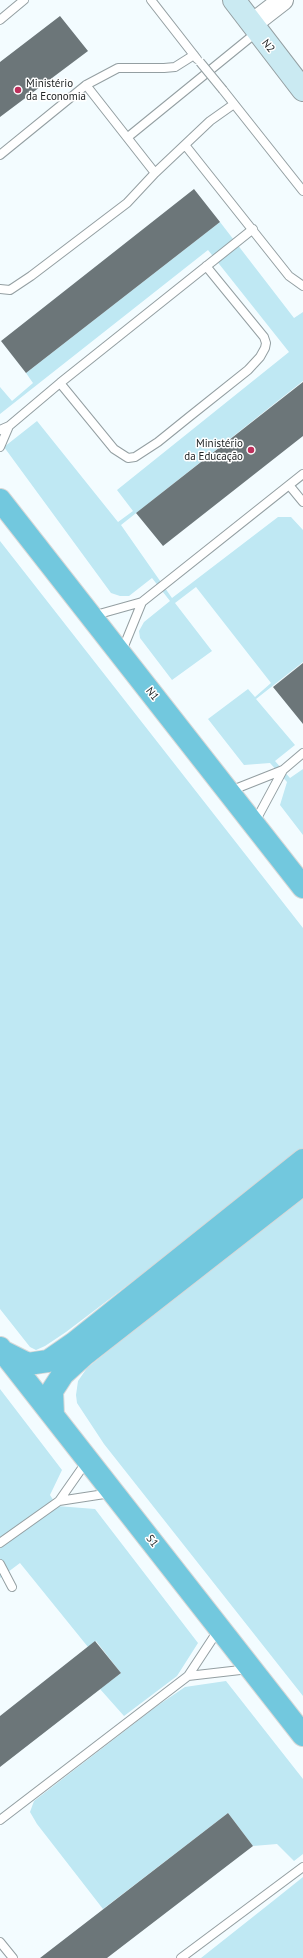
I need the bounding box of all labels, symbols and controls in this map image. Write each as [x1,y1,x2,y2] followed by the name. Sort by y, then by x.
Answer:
[259,37,277,55] street label: N2
[26,77,86,103] place label: Ministério da Economia
[13,85,23,95] marker: Ministério da Economia
[184,437,243,463] place label: Ministério da Educação
[246,445,256,455] marker: Ministério da Educação
[143,685,161,703] street label: N1
[143,1532,161,1550] street label: S1

